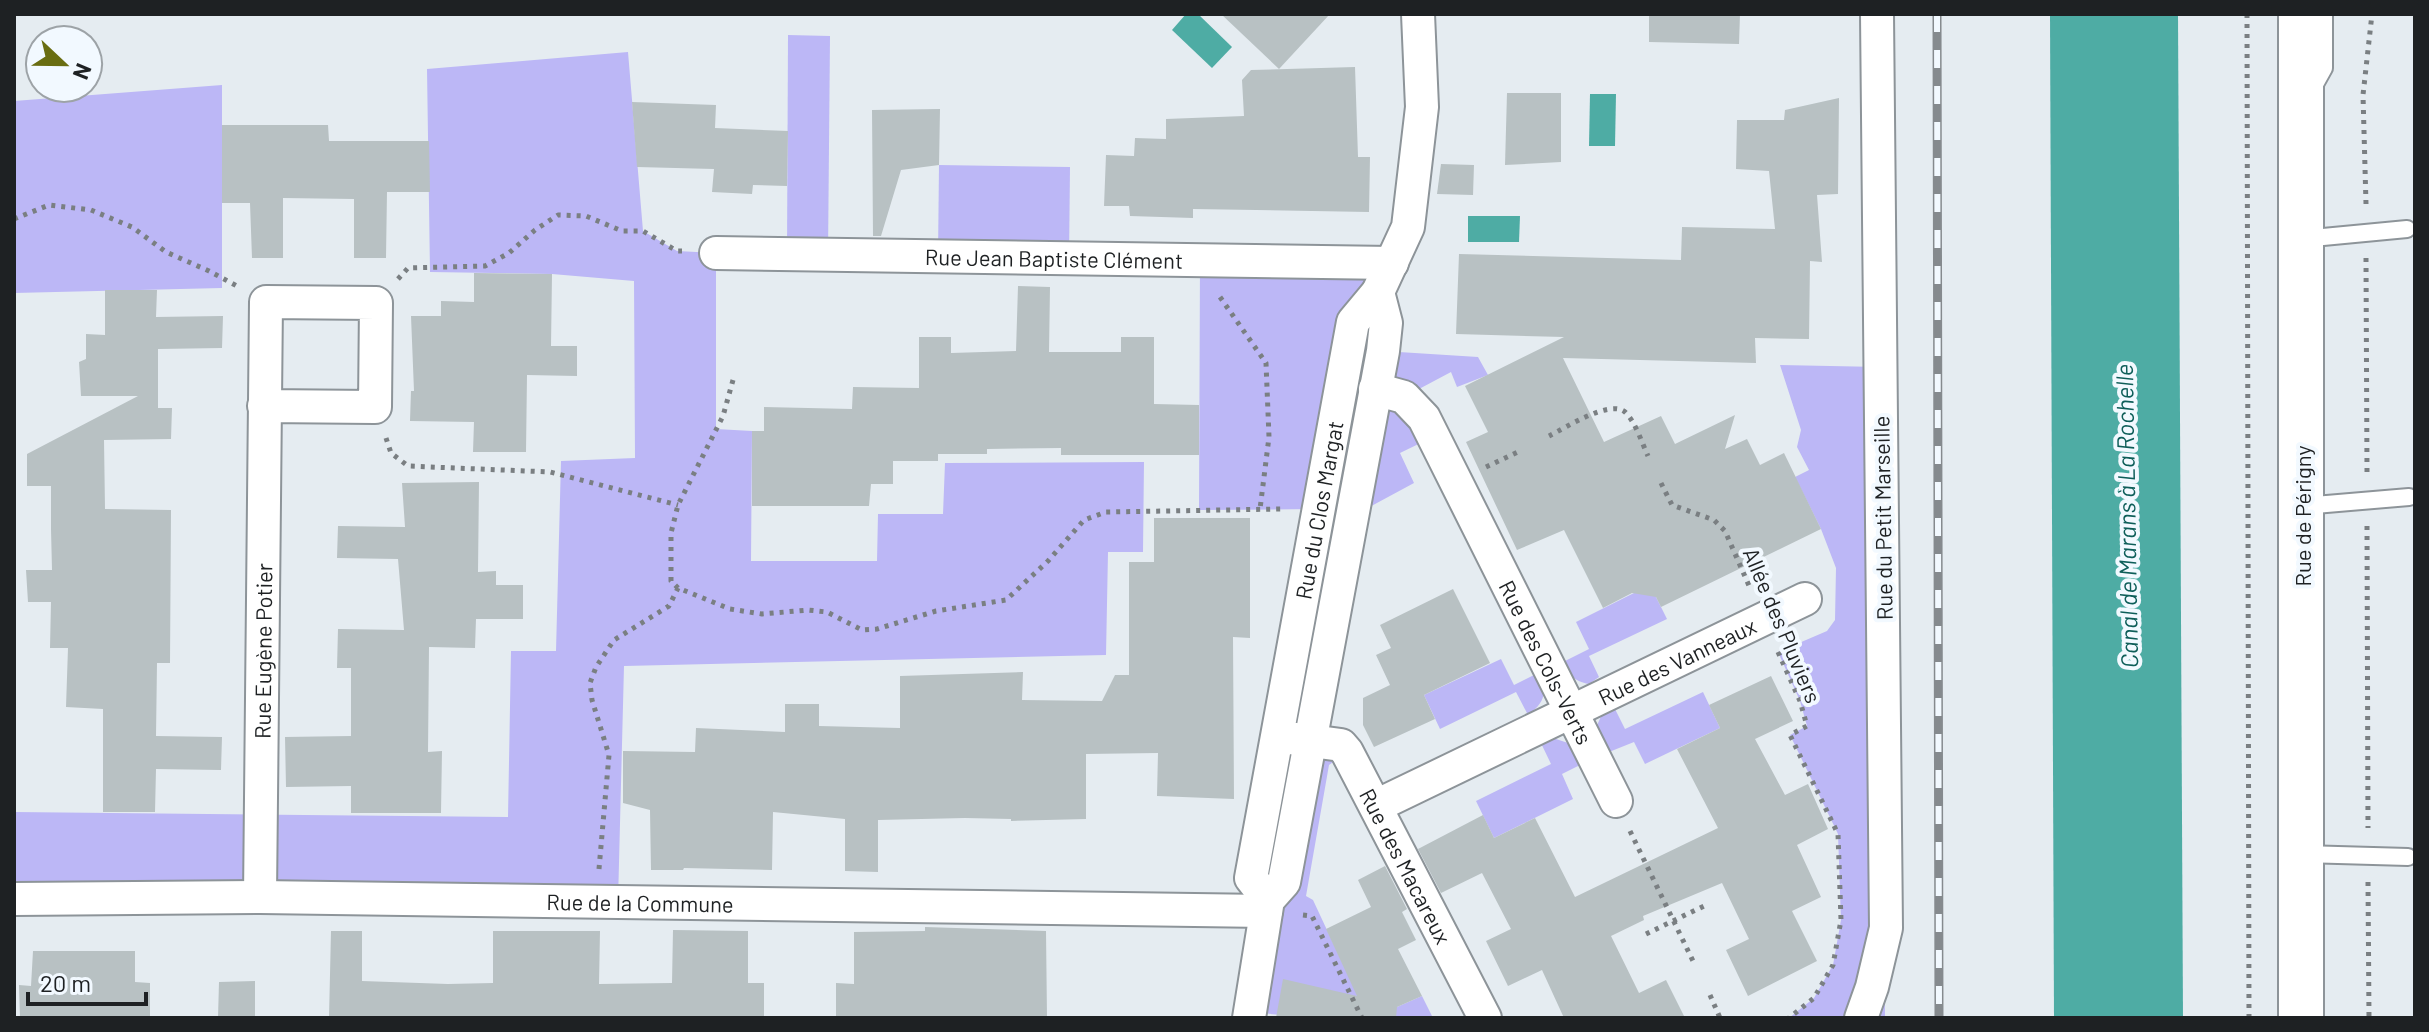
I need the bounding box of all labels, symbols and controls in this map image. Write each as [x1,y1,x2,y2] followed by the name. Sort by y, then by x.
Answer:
[24,24,104,104] north arrow
[69,60,98,84] text: N
[925,243,1183,273] street label: Rue Jean Baptiste Clément
[2109,364,2143,668] water label: Canal de Marans à La Rochelle
[1867,416,1897,620] street label: Rue du Petit Marseille
[1289,419,1348,601] street label: Rue du Clos Margat
[2289,445,2315,587] street label: Rue de Périgny
[1739,543,1827,707] street label: Allée des Pluviers
[249,563,276,739] street label: Rue Eugène Potier
[1494,576,1598,748] street label: Rue des Cols-Verts
[1594,612,1760,710] street label: Rue des Vanneaux
[1355,784,1457,948] street label: Rue des Macareux
[546,888,734,917] street label: Rue de la Commune
[28,956,146,1006] scale bar
[40,968,91,997] text: 20 m

